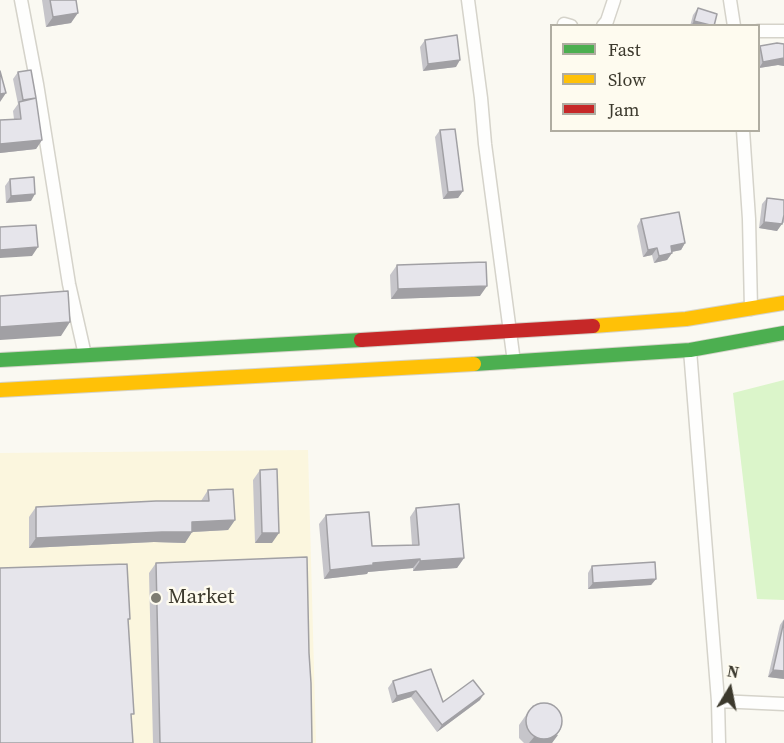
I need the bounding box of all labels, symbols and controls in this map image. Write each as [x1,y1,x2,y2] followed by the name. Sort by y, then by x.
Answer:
[550,24,760,132] legend
[608,37,641,62] text: Fast
[608,67,646,92] text: Slow
[608,97,640,122] text: Jam
[168,585,234,611] place label: Market
[149,591,163,605] marker: Market
[700,659,760,719] north arrow
[725,659,741,683] text: N

